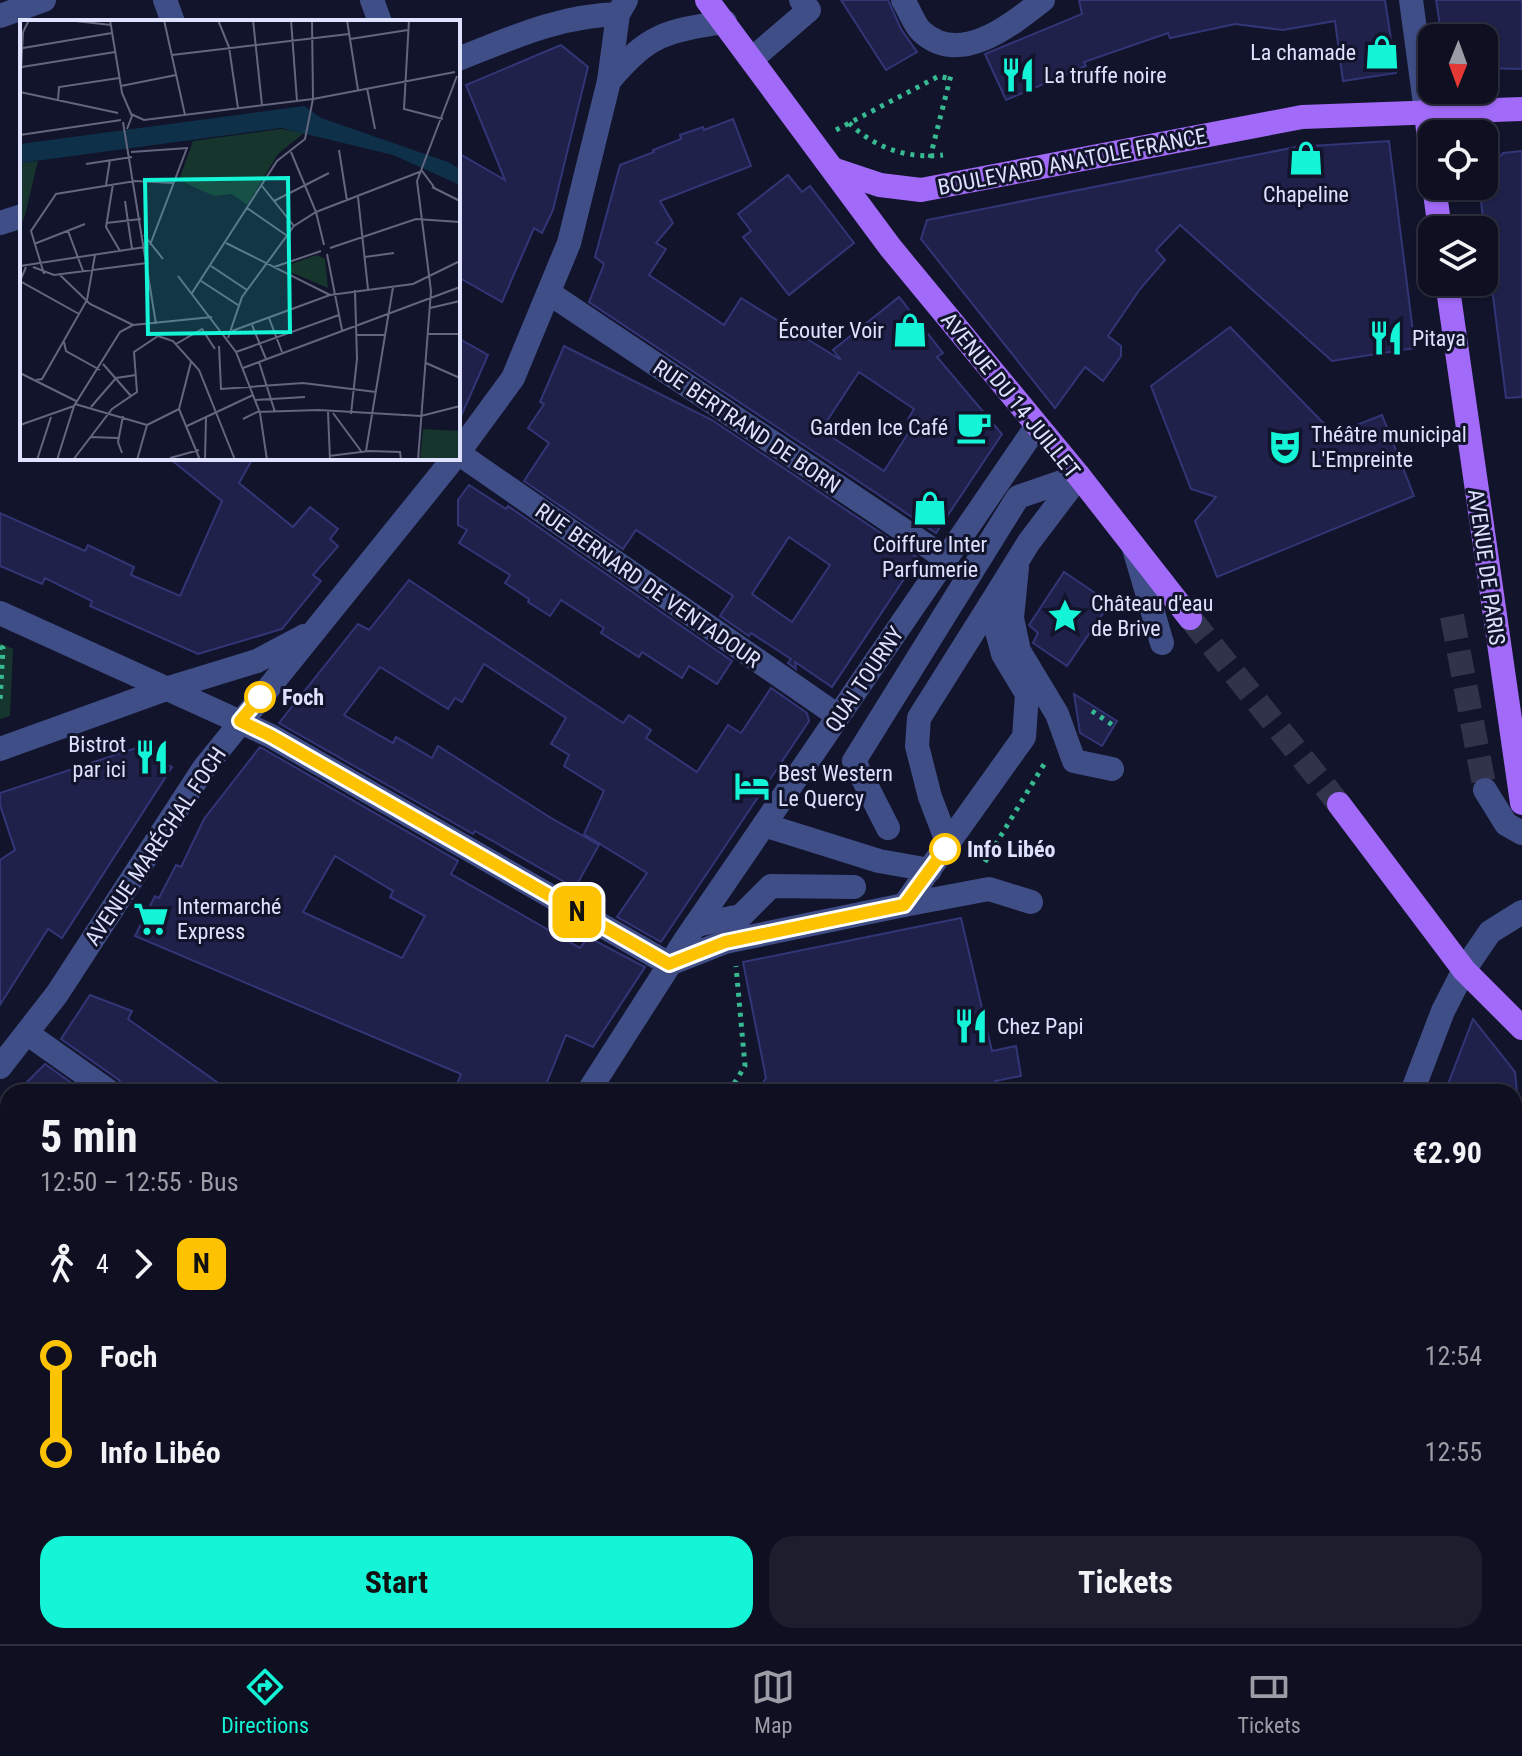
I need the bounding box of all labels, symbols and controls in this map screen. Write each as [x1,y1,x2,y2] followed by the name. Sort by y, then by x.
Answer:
[20,20,460,460] inset map
[1418,24,1498,104] north arrow
[1418,24,1498,296] map controls
[1363,33,1401,71] shop icon: La chamade
[1250,40,1356,65] place label: La chamade
[999,56,1037,94] restaurant icon: La truffe noire
[1044,63,1166,88] place label: La truffe noire
[1418,120,1498,200] button: locate
[936,123,1209,200] street label: BOULEVARD ANATOLE FRANCE
[1287,139,1325,177] shop icon: Chapeline
[1263,182,1349,207] place label: Chapeline
[1418,216,1498,296] button: layers
[936,308,1085,483] street label: AVENUE DU 14 JUILLET
[891,311,929,349] shop icon: Écouter Voir
[778,318,884,343] place label: Écouter Voir
[1367,319,1405,357] restaurant icon: Pitaya
[1412,326,1466,351] place label: Pitaya
[649,355,845,498] street label: RUE BERTRAND DE BORN
[955,408,993,446] cafe icon: Garden Ice Café
[810,415,948,440] place label: Garden Ice Café
[1311,422,1467,472] place label: Théâtre municipal L'Empreinte
[1266,428,1304,466] theatre icon: Théâtre municipal L'Empreinte
[1463,487,1510,647] street label: AVENUE DE PARIS
[911,489,949,527] shop icon: Coiffure Inter Parfumerie
[531,498,765,673] street label: RUE BERNARD DE VENTADOUR
[873,532,988,582] place label: Coiffure Inter Parfumerie
[1091,591,1213,641] place label: Château d'eau de Brive
[1046,597,1084,635] place icon: Château d'eau de Brive
[820,622,909,737] street label: QUAI TOURNY
[245,682,275,712] marker: Foch
[282,685,324,710] place label: Foch
[68,732,126,782] place label: Bistrot par ici
[133,738,171,776] restaurant icon: Bistrot par ici
[80,742,231,950] street label: AVENUE MARÉCHAL FOCH
[778,761,893,811] place label: Best Western Le Quercy
[733,767,771,805] hotel icon: Best Western Le Quercy
[930,834,960,864] marker: Info Libéo
[967,837,1055,862] place label: Info Libéo
[551,886,603,938] line badge: N
[177,894,281,944] place label: Intermarché Express
[568,895,586,928] text: N
[132,900,170,938] supermarket icon: Intermarché Express
[952,1007,990,1045] restaurant icon: Chez Papi
[997,1014,1084,1039] place label: Chez Papi
[40,1111,138,1163] text: 5 min
[1413,1135,1482,1170] text: €2.90
[40,1167,239,1197] text: 12:50 – 12:55 · Bus
[40,1242,84,1286] icon: walk
[121,1242,165,1286] icon: forward
[193,1247,210,1280] text: N
[96,1249,109,1279] text: 4
[100,1339,157,1374] text: Foch
[1425,1341,1482,1371] text: 12:54
[100,1435,221,1470] text: Info Libéo
[1425,1437,1482,1467] text: 12:55
[40,1536,753,1628] button: Start
[769,1536,1482,1628] button: Tickets
[221,1665,309,1738] tab: Directions
[751,1665,795,1738] tab: Map
[1238,1665,1301,1738] tab: Tickets

